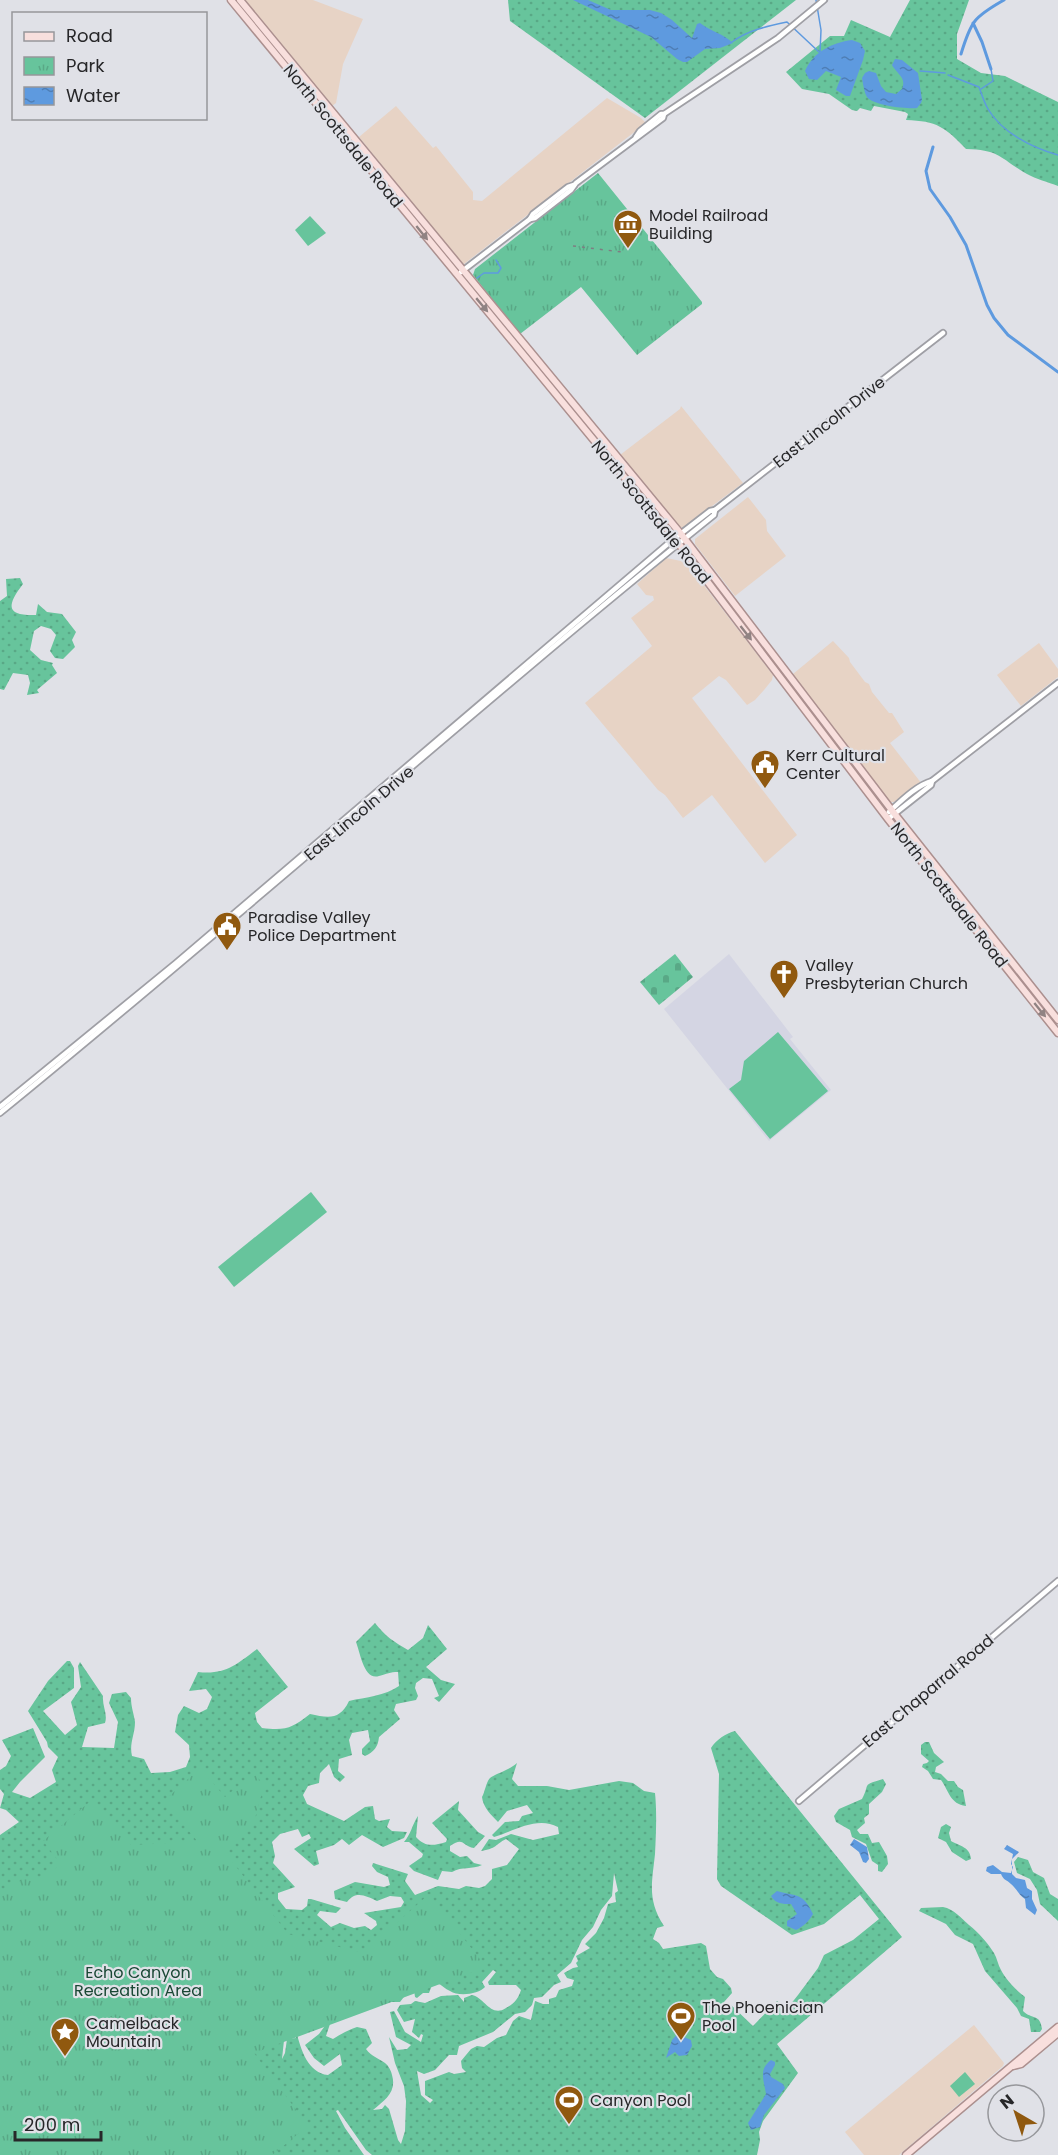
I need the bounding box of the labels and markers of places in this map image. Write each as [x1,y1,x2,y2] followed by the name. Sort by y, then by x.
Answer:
[649,204,768,245] place label: Model Railroad Building
[612,208,644,250] museum icon: Model Railroad Building
[786,744,885,785] place label: Kerr Cultural Center
[749,748,781,790] public building icon: Kerr Cultural Center
[248,906,397,947] place label: Paradise Valley Police Department
[211,910,243,952] public building icon: Paradise Valley Police Department
[805,954,968,995] place label: Valley Presbyterian Church
[768,958,800,1000] church icon: Valley Presbyterian Church
[702,1996,824,2037] place label: The Phoenician Pool
[665,2000,697,2042] sports icon: The Phoenician Pool
[86,2012,180,2053] place label: Camelback Mountain
[49,2016,81,2058] place icon: Camelback Mountain
[553,2084,585,2126] sports icon: Canyon Pool
[590,2089,691,2112] place label: Canyon Pool

